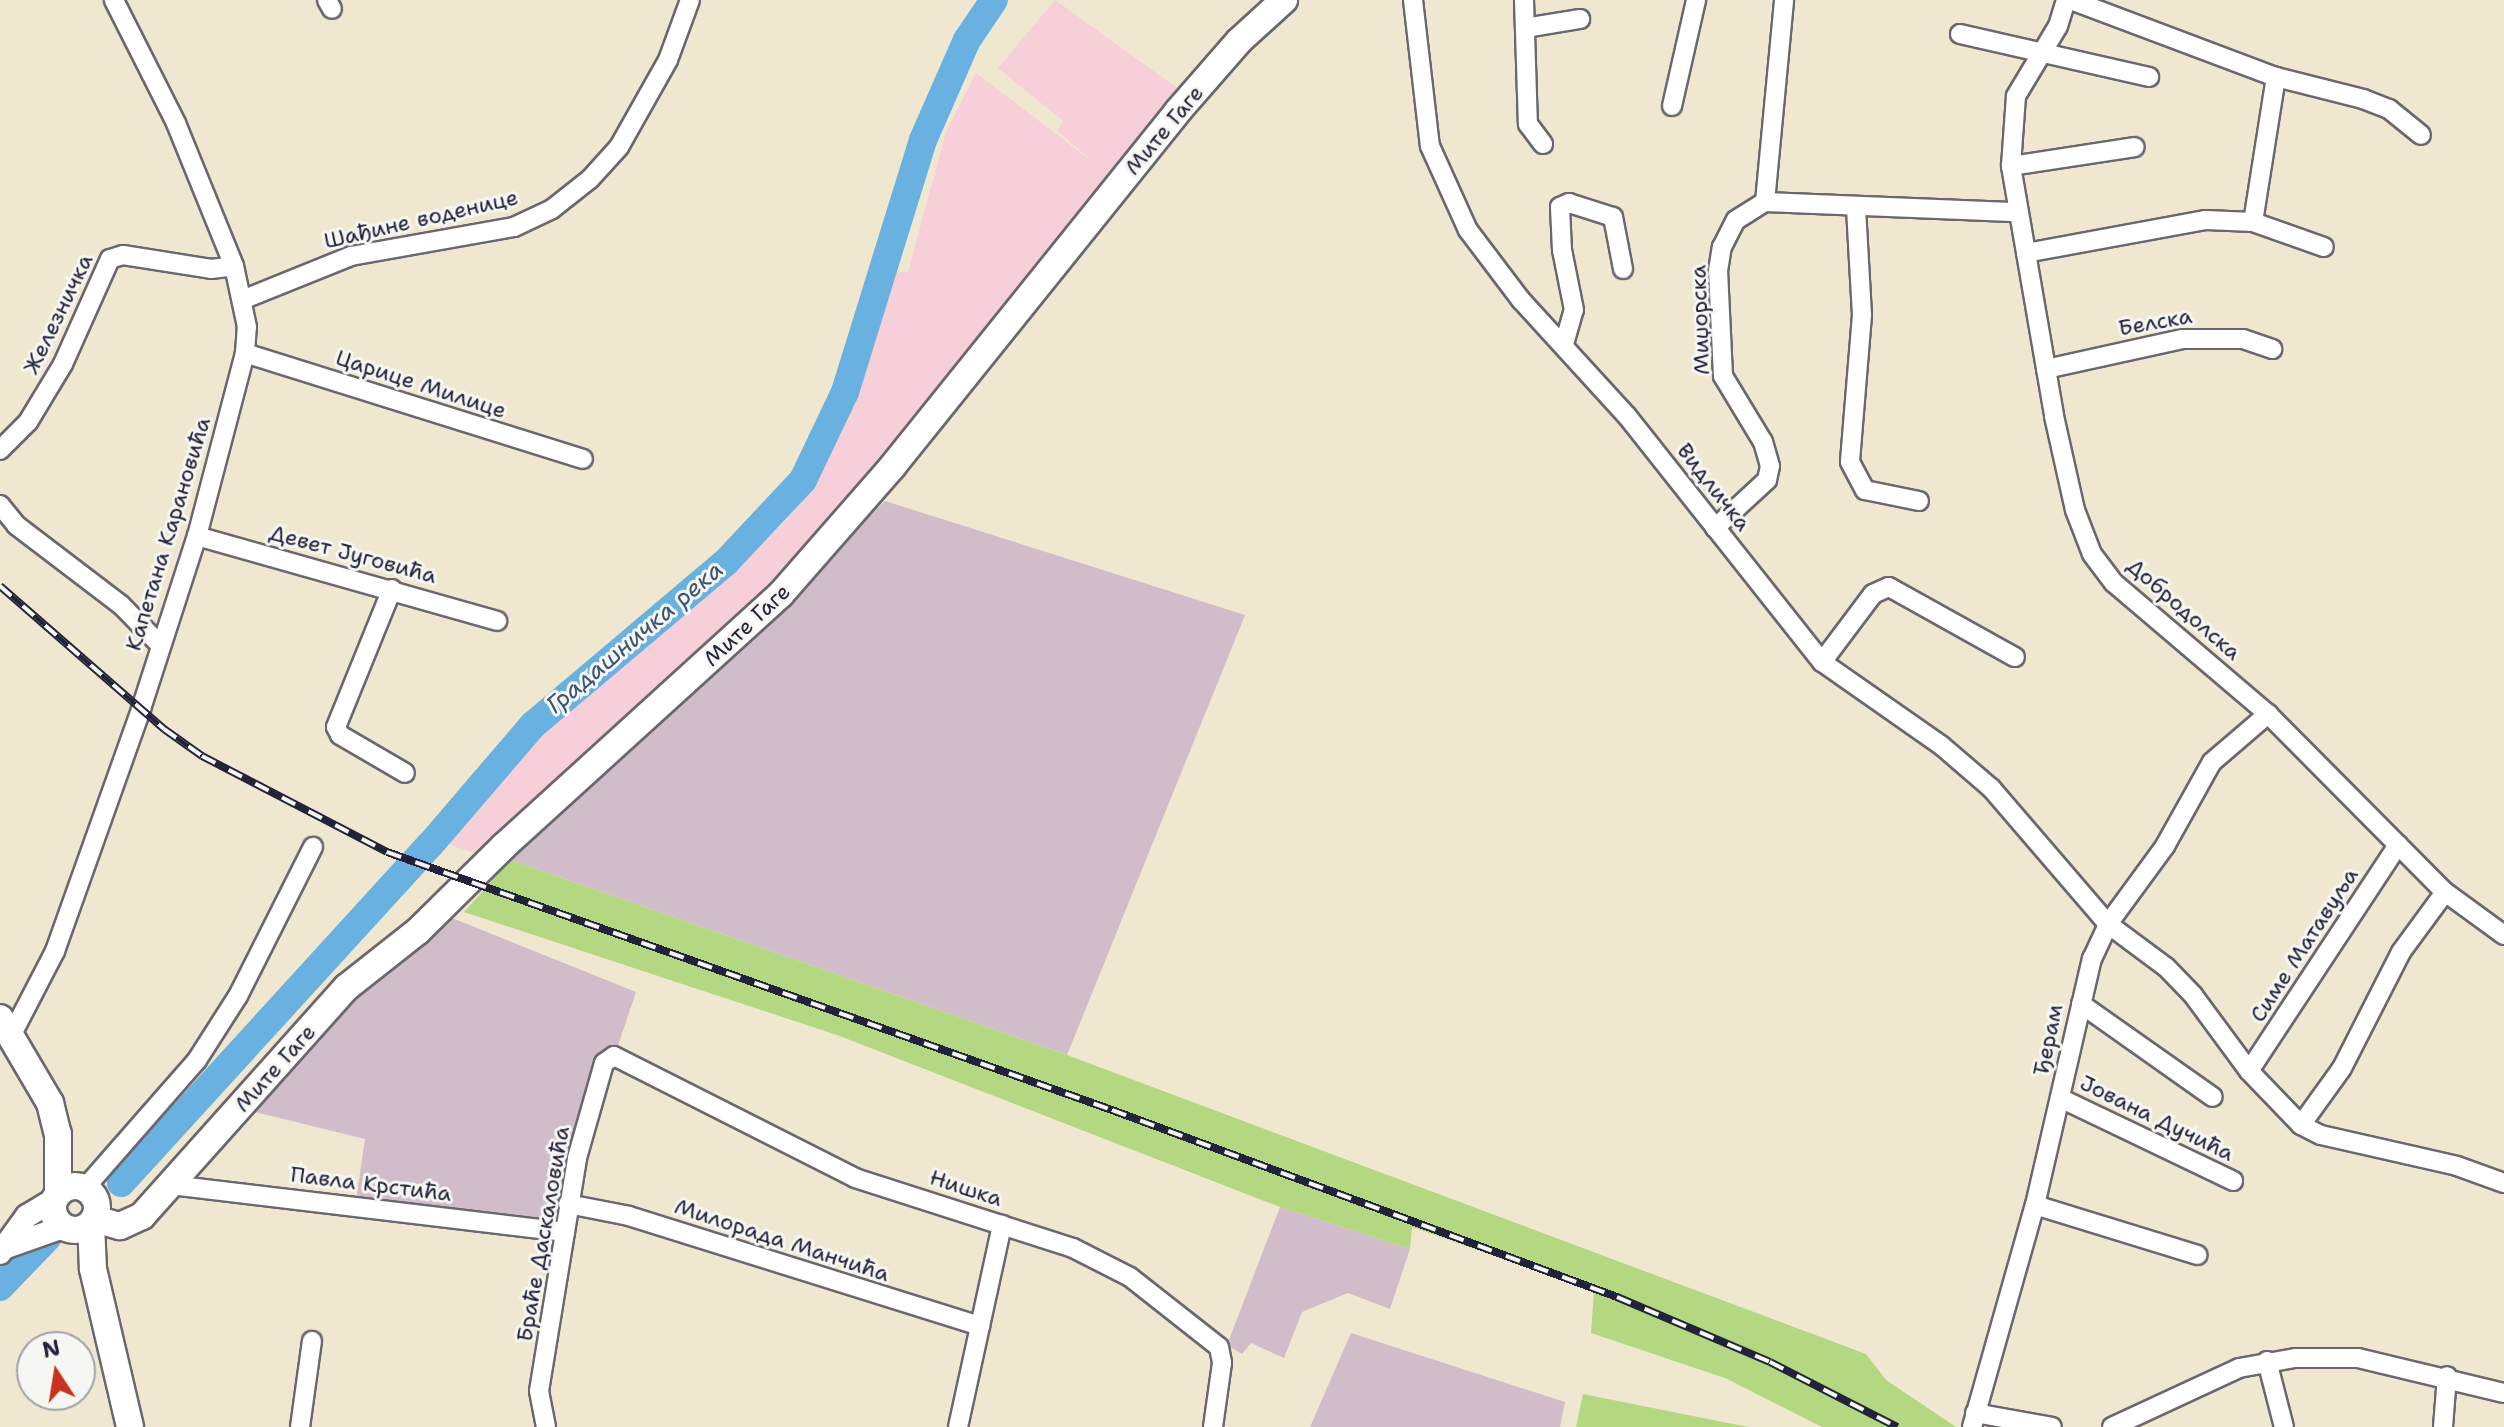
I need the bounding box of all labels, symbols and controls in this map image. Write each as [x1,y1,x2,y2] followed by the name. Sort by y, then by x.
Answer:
[1119,80,1209,180] street label: Мите Гаге
[321,184,521,254] street label: Шађине воденице
[18,250,98,378] street label: Железничка
[1685,265,1715,375] street label: Миџорска
[2116,303,2194,341] street label: Белска
[332,344,510,424] street label: Царице Милице
[120,414,216,654] street label: Капетана Карановића
[1672,438,1756,536] street label: Видличка
[267,519,439,589] street label: Девет Југовића
[2122,552,2246,666] street label: Добродолска
[541,556,729,720] water label: Градашничка река
[698,578,796,672] street label: Мите Гаге
[2244,863,2364,1027] street label: Симе Матавуља
[2028,1002,2068,1078] street label: Ђерам
[229,1019,321,1117] street label: Мите Гаге
[2076,1069,2238,1167] street label: Јована Дучића
[511,1124,575,1344] street label: Браће Даскаловића
[289,1161,453,1207] street label: Павла Крстића
[926,1164,1006,1212] street label: Нишка
[671,1193,893,1287] street label: Милорада Манчића
[16,1331,96,1411] north arrow
[40,1333,63,1365] text: N

